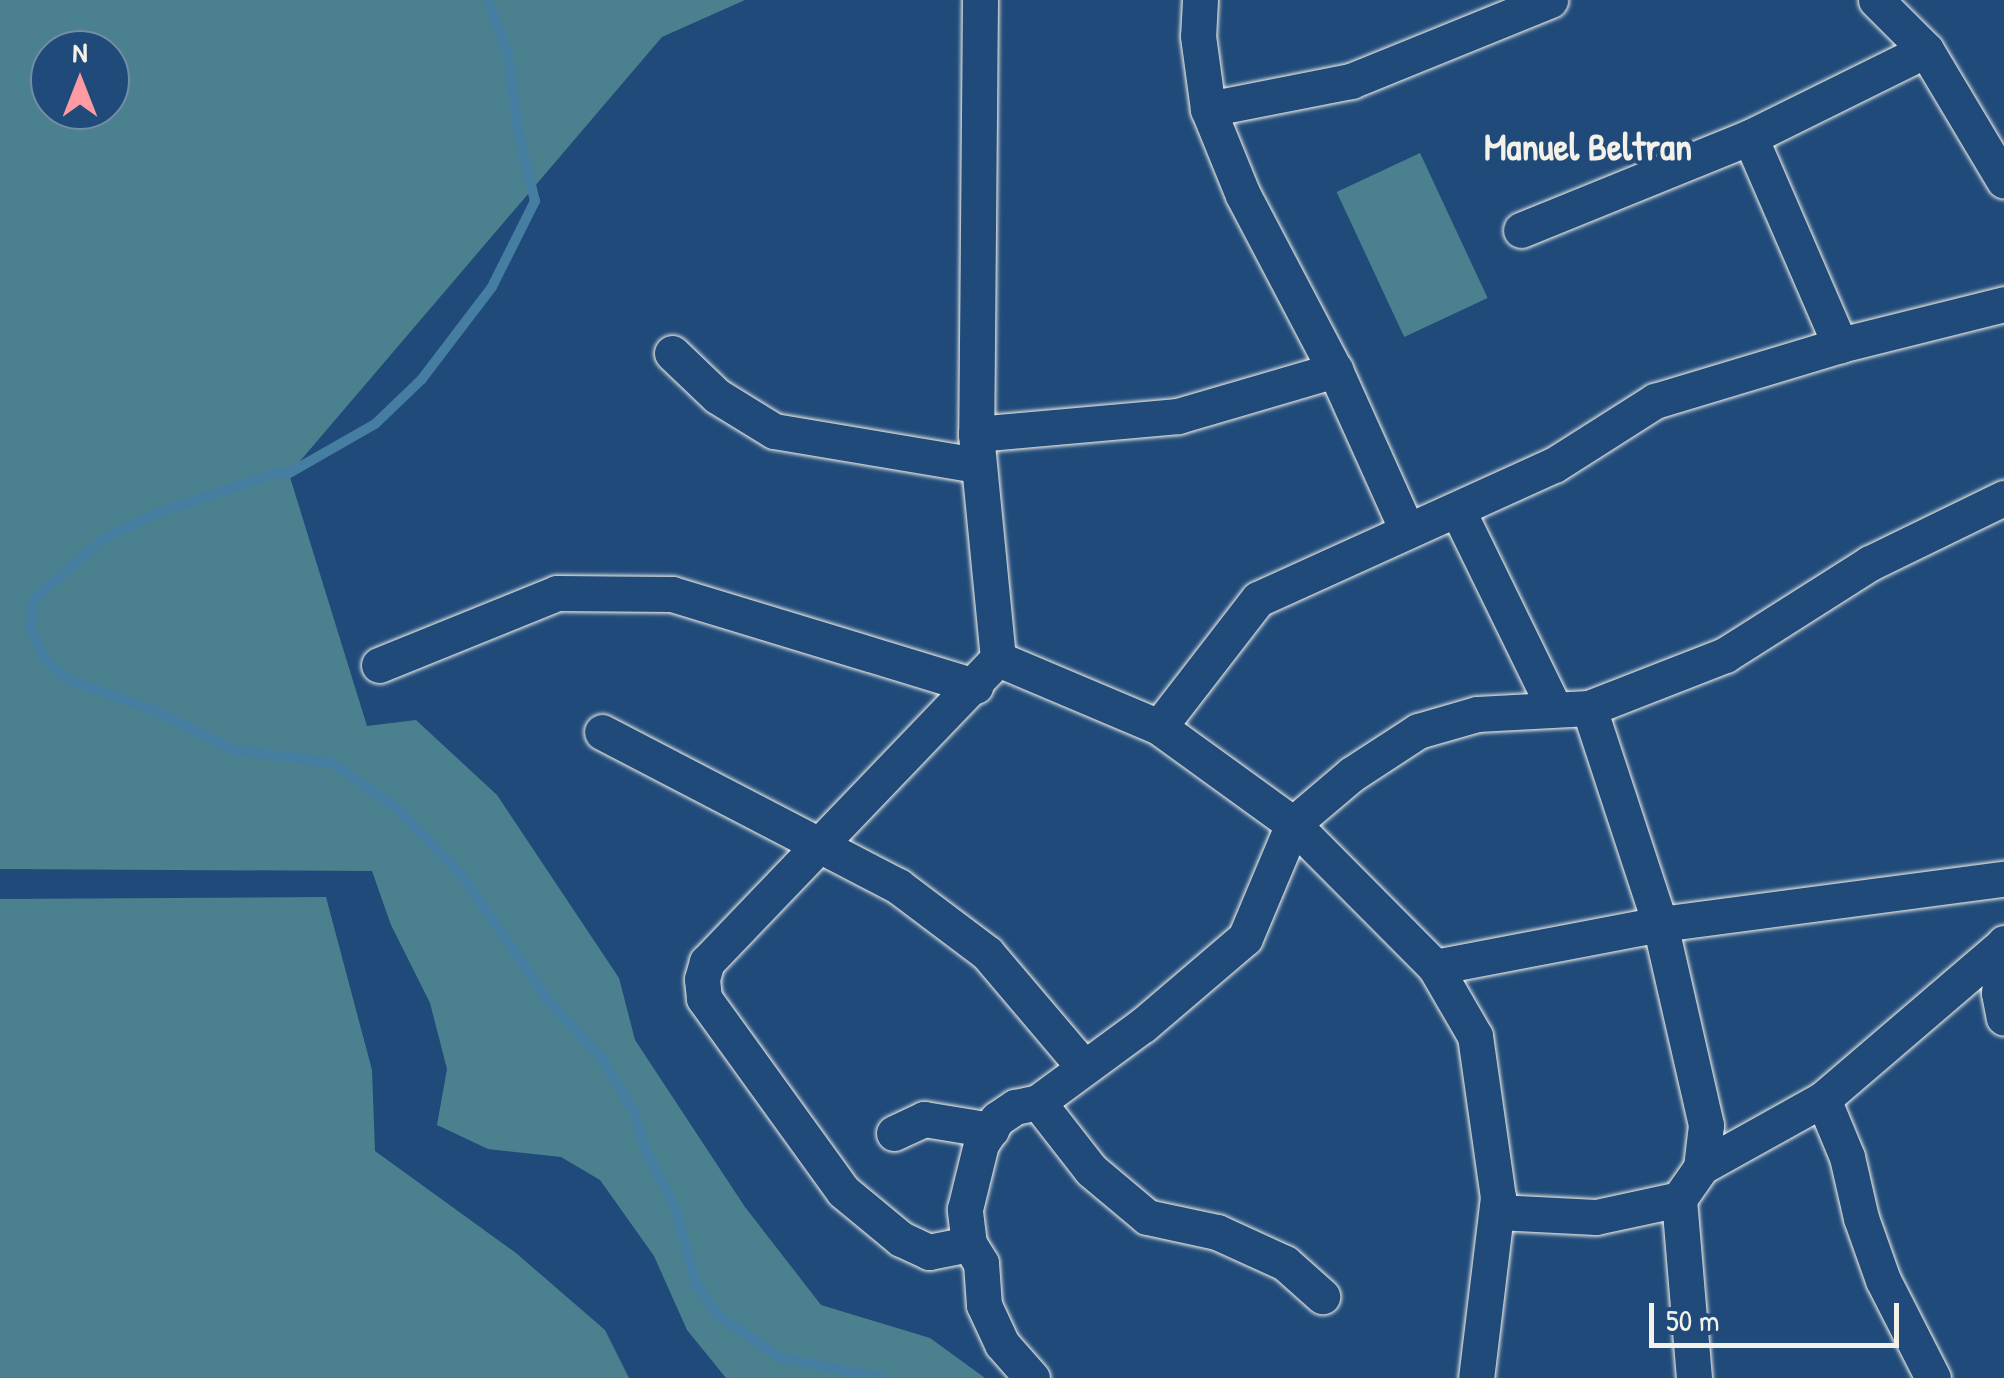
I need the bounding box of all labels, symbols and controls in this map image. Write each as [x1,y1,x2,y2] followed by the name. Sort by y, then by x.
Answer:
[30,30,130,130] north arrow
[73,33,87,71] text: N
[1484,124,1692,170] district label: Manuel Beltran
[1654,1283,1904,1345] scale bar
[1666,1300,1719,1340] text: 50 m

